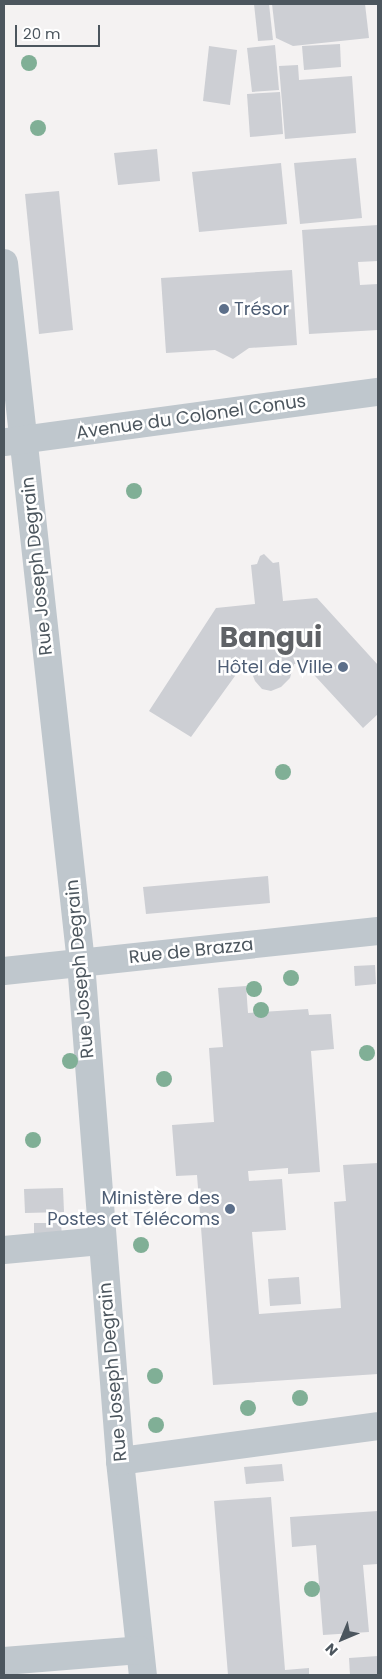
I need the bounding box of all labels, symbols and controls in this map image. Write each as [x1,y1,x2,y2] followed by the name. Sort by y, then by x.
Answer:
[18,15,102,47] scale bar
[23,23,61,44] text: 20 m
[234,298,289,320] place label: Trésor
[218,303,230,315] marker: Trésor
[75,390,307,444] street label: Avenue du Colonel Conus
[17,476,57,656] street label: Rue Joseph Degrain
[220,621,322,655] district label: Bangui
[217,656,333,678] place label: Hôtel de Ville
[337,661,349,673] marker: Hôtel de Ville
[61,879,99,1059] street label: Rue Joseph Degrain
[128,934,254,968] street label: Rue de Brazza
[47,1188,220,1230] place label: Ministère des Postes et Télécoms
[224,1203,236,1215] marker: Ministère des Postes et Télécoms
[94,1282,132,1462] street label: Rue Joseph Degrain
[317,1614,367,1664] north arrow
[321,1639,342,1660] text: N

